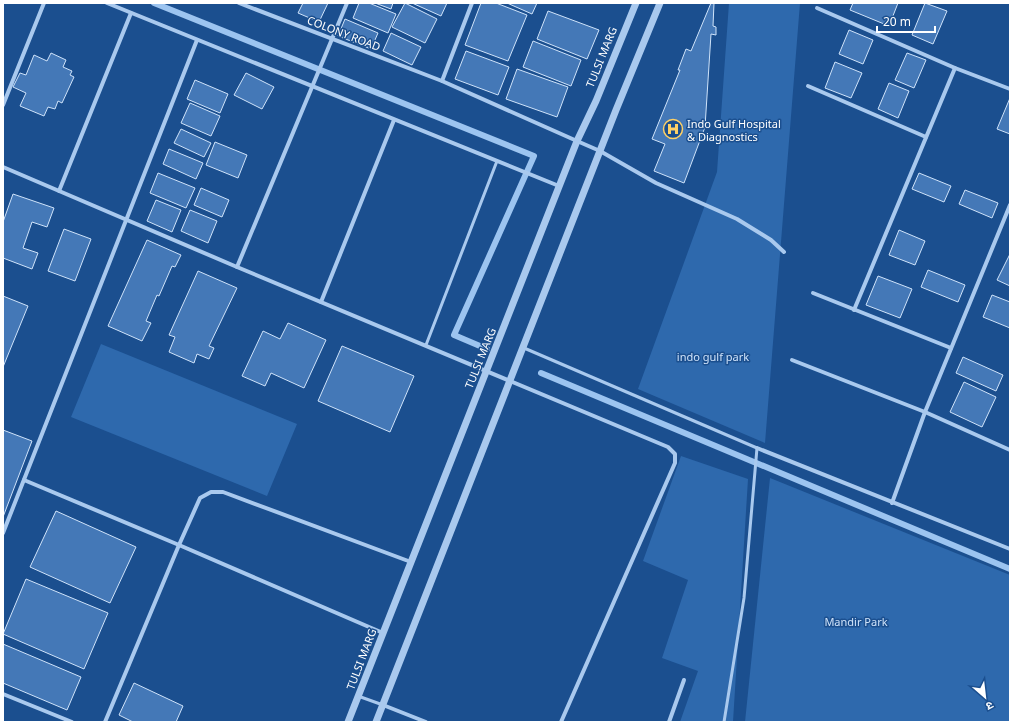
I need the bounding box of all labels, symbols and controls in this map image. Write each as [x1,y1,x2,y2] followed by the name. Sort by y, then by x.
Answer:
[877,8,935,34] scale bar
[305,12,383,54] street label: COLONY ROAD
[883,13,911,30] text: 20 m
[582,24,620,90] street label: TULSI MARG
[687,116,781,144] place label: Indo Gulf Hospital & Diagnostics
[662,118,684,140] hospital icon: Indo Gulf Hospital & Diagnostics
[461,325,499,391] street label: TULSI MARG
[677,349,749,364] park label: indo gulf park
[824,614,888,629] park label: Mandir Park
[342,626,380,692] street label: TULSI MARG
[965,677,1005,717] north arrow
[983,698,996,715] text: उ

